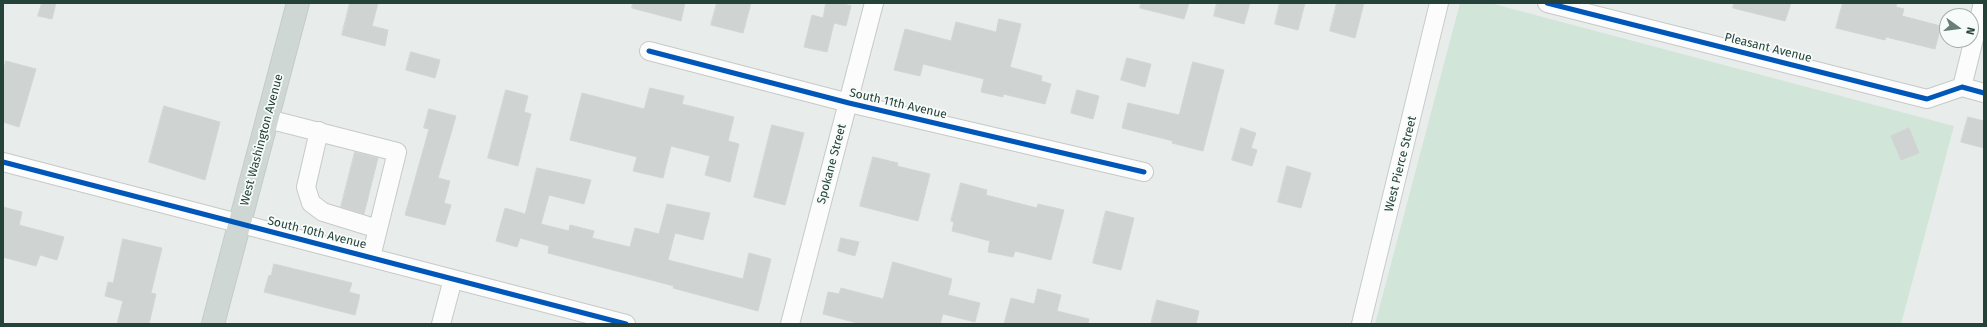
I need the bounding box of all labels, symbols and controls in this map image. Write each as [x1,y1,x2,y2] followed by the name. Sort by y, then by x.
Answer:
[1939,8,1979,48] north arrow
[1963,26,1977,36] text: N
[1723,30,1813,66] street label: Pleasant Avenue
[237,73,287,207] street label: West Washington Avenue
[848,86,948,122] street label: South 11th Avenue
[1382,115,1420,213] street label: West Pierce Street
[814,122,850,206] street label: Spokane Street
[266,214,368,252] street label: South 10th Avenue

